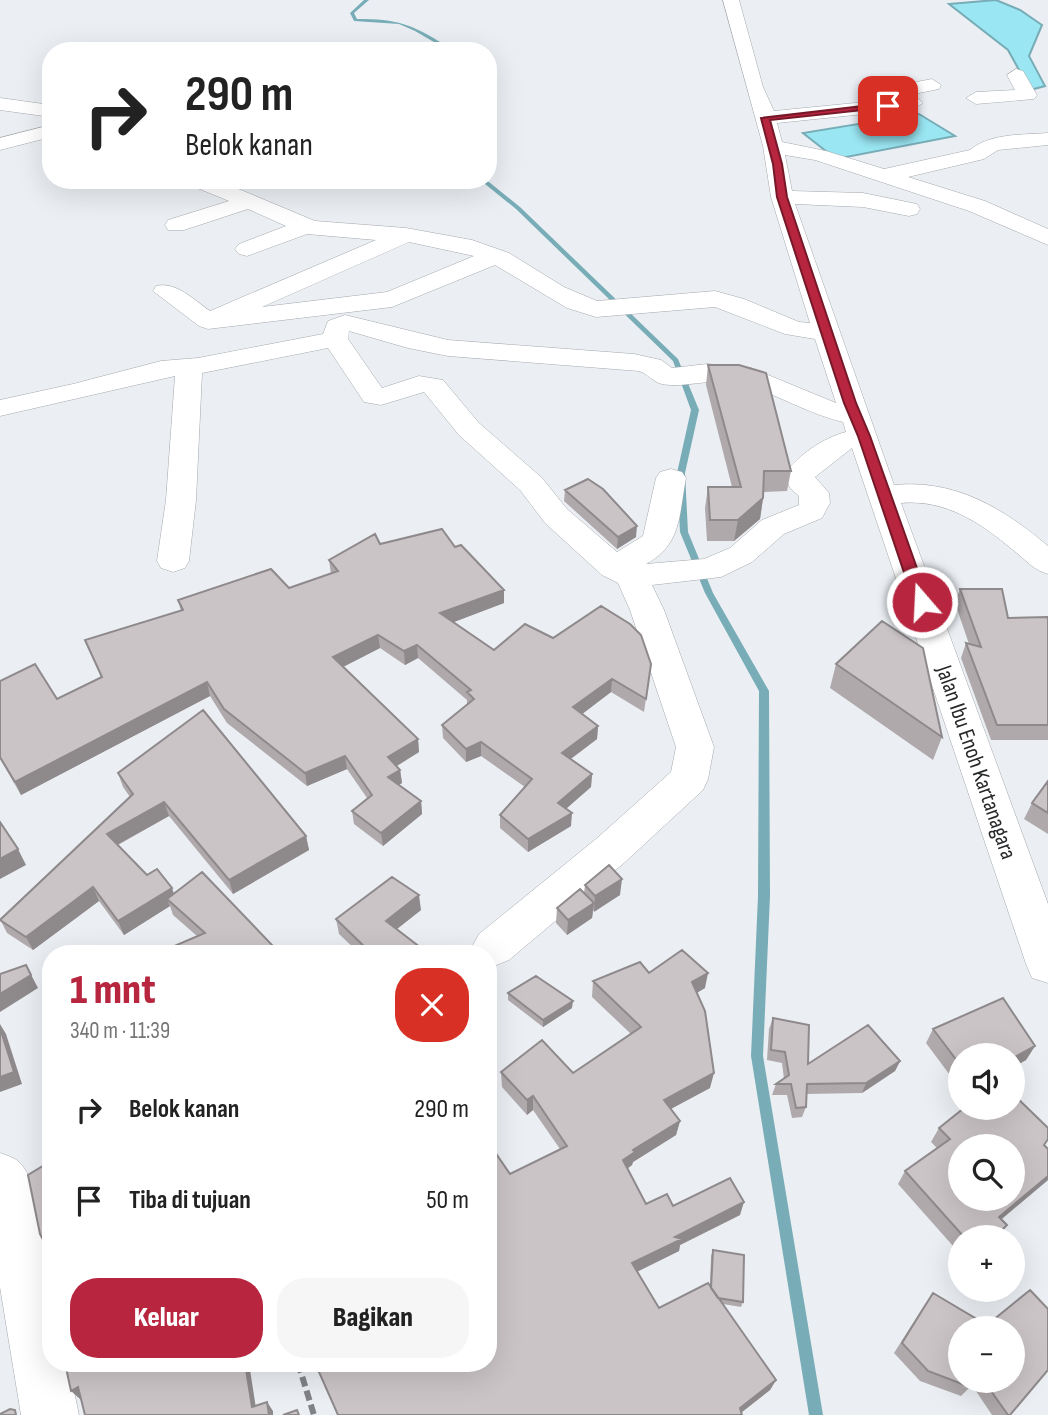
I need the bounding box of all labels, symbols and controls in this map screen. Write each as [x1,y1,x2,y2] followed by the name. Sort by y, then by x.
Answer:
[185,66,293,125] text: 290 m
[70,70,161,161] icon: right
[858,76,918,136] pin
[869,87,907,125] icon: arrive
[185,126,313,165] text: Belok kanan
[885,565,959,639] position arrow
[929,661,1022,863] street label: Jalan Ibu Enoh Kartanagara
[70,965,155,1016] text: 1 mnt
[395,968,469,1042] button: close
[70,1017,170,1045] text: 340 m · 11:39
[948,1043,1025,1393] map controls
[948,1043,1025,1120] button: sound
[70,1091,108,1129] icon: right
[129,1094,239,1125] text: Belok kanan
[414,1094,469,1125] text: 290 m
[948,1134,1025,1211] button: search
[70,1182,108,1220] icon: arrive
[129,1185,251,1216] text: Tiba di tujuan
[426,1185,469,1216] text: 50 m
[948,1225,1025,1302] button: +
[70,1278,263,1358] button: Keluar
[277,1278,469,1358] button: Bagikan
[948,1316,1025,1393] button: −

